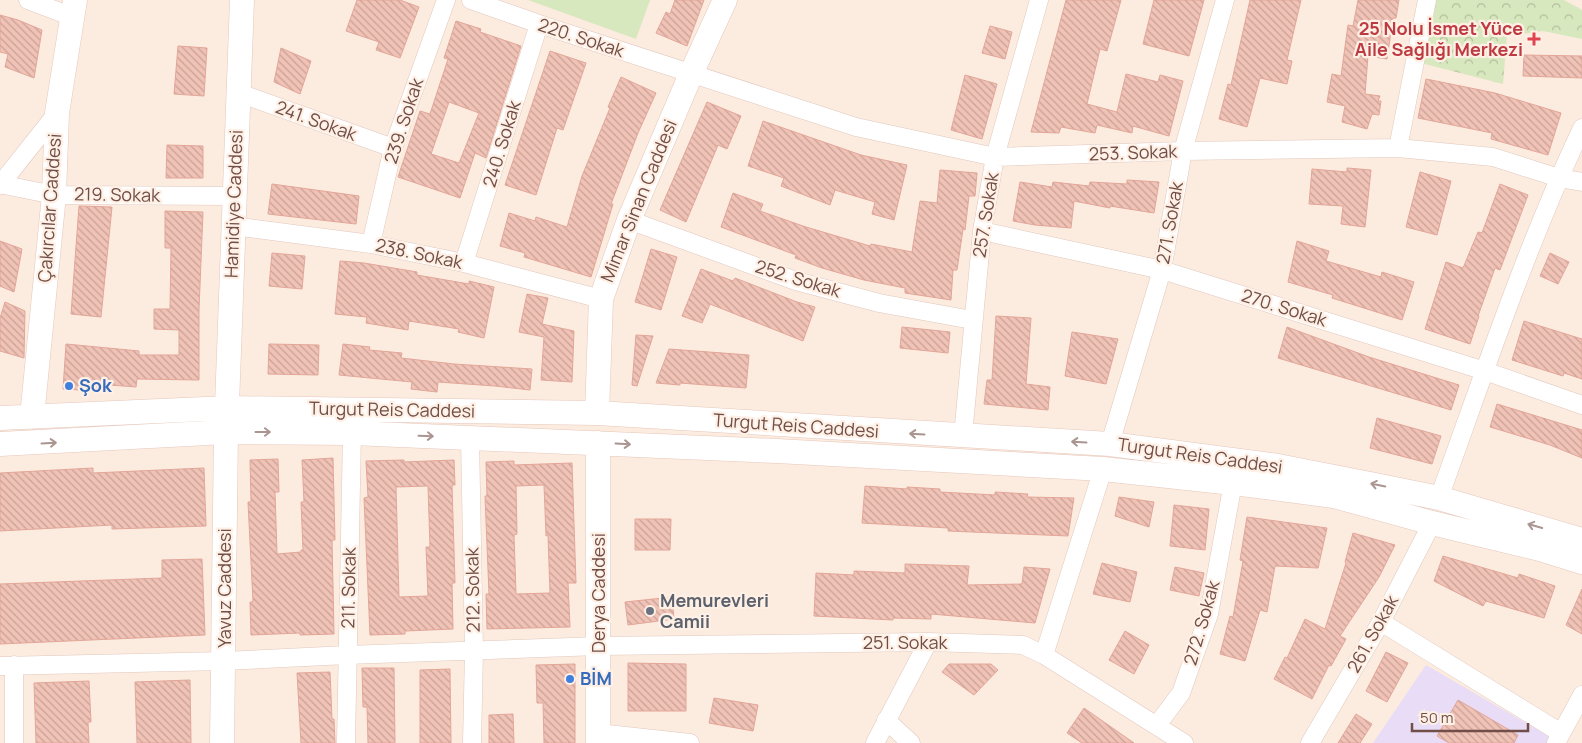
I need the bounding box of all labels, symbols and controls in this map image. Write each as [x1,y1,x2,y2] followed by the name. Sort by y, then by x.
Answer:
[535,12,628,63] street label: 220. Sokak
[1355,16,1523,61] place label: 25 Nolu İsmet Yüce Aile Sağlığı Merkezi
[1527,32,1541,46] marker: 25 Nolu İsmet Yüce Aile Sağlığı Merkezi
[378,74,429,167] street label: 239. Sokak
[272,94,361,146] street label: 241. Sokak
[477,97,526,190] street label: 240. Sokak
[594,116,682,285] street label: Mimar Sinan Caddesi
[218,129,248,278] street label: Hamidiye Caddesi
[32,133,66,283] street label: Çakırcılar Caddesi
[1088,138,1179,166] street label: 253. Sokak
[966,169,1004,259] street label: 257. Sokak
[1150,179,1188,266] street label: 271. Sokak
[74,181,161,207] street label: 219. Sokak
[373,232,466,274] street label: 238. Sokak
[753,254,845,303] street label: 252. Sokak
[1239,283,1331,332] street label: 270. Sokak
[79,373,113,397] place label: Şok
[63,380,75,392] marker: Şok
[309,396,475,422] street label: Turgut Reis Caddesi
[712,407,880,443] street label: Turgut Reis Caddesi
[255,428,271,437] one-way arrow
[909,429,925,438] one-way arrow
[418,431,434,441] one-way arrow
[1116,432,1284,478] street label: Turgut Reis Caddesi
[40,438,56,447] one-way arrow
[1071,438,1087,447] one-way arrow
[614,439,631,449] one-way arrow
[1371,480,1387,489] one-way arrow
[1528,520,1544,530] one-way arrow
[212,528,236,648] street label: Yavuz Caddesi
[586,533,610,653] street label: Derya Caddesi
[335,546,361,629] street label: 211. Sokak
[459,546,485,633] street label: 212. Sokak
[1177,576,1225,668] street label: 272. Sokak
[660,588,769,633] place label: Memurevleri Camii
[1341,589,1404,677] street label: 261. Sokak
[644,605,656,617] marker: Memurevleri Camii
[863,630,948,654] street label: 251. Sokak
[580,666,612,690] place label: BİM
[564,673,576,685] marker: BİM
[1412,700,1528,732] scale bar
[1420,707,1454,728] text: 50 m

